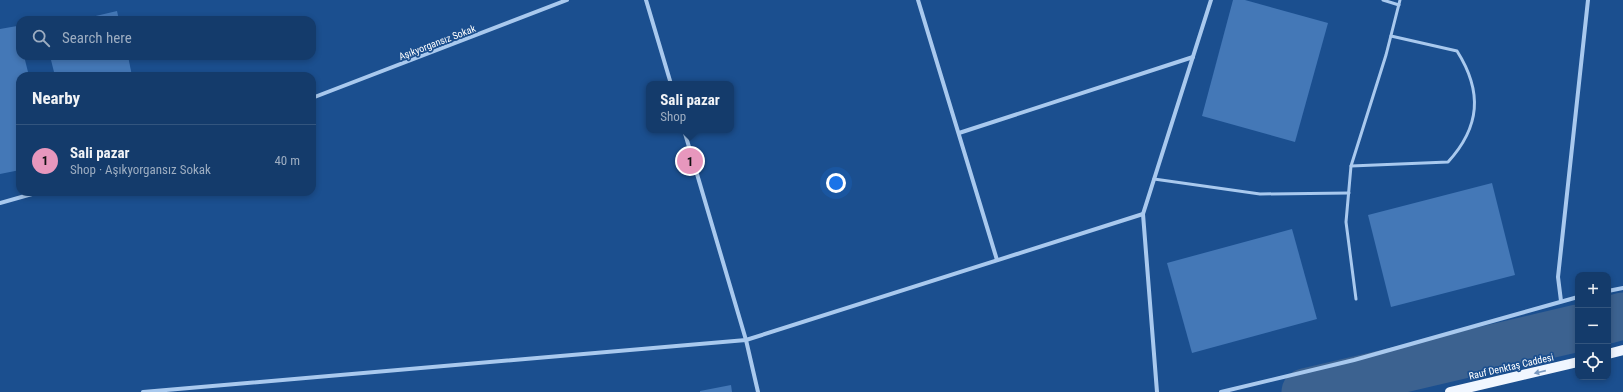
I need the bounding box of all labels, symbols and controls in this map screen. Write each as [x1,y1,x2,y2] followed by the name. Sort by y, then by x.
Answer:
[16,16,316,60] search box
[397,23,478,62] street label: Aşıkyorgansız Sokak
[30,27,52,49] icon: search
[62,29,132,47] text: Search here
[646,81,734,133] popup
[32,88,80,108] text: Nearby
[660,91,720,109] text: Sali pazar
[660,109,686,124] text: Shop
[70,144,130,162] text: Sali pazar
[677,146,703,176] pin: 1
[42,153,48,168] text: 1
[274,153,300,168] text: 40 m
[70,162,211,177] text: Shop · Aşıkyorgansız Sokak
[826,173,846,193] your location
[1575,272,1611,380] map controls
[1575,272,1611,308] button: +
[1575,308,1611,344] button: −
[1575,344,1611,380] button: locate
[1468,351,1555,382] street label: Rauf Denktaş Caddesi
[1534,369,1546,375] one-way arrow

